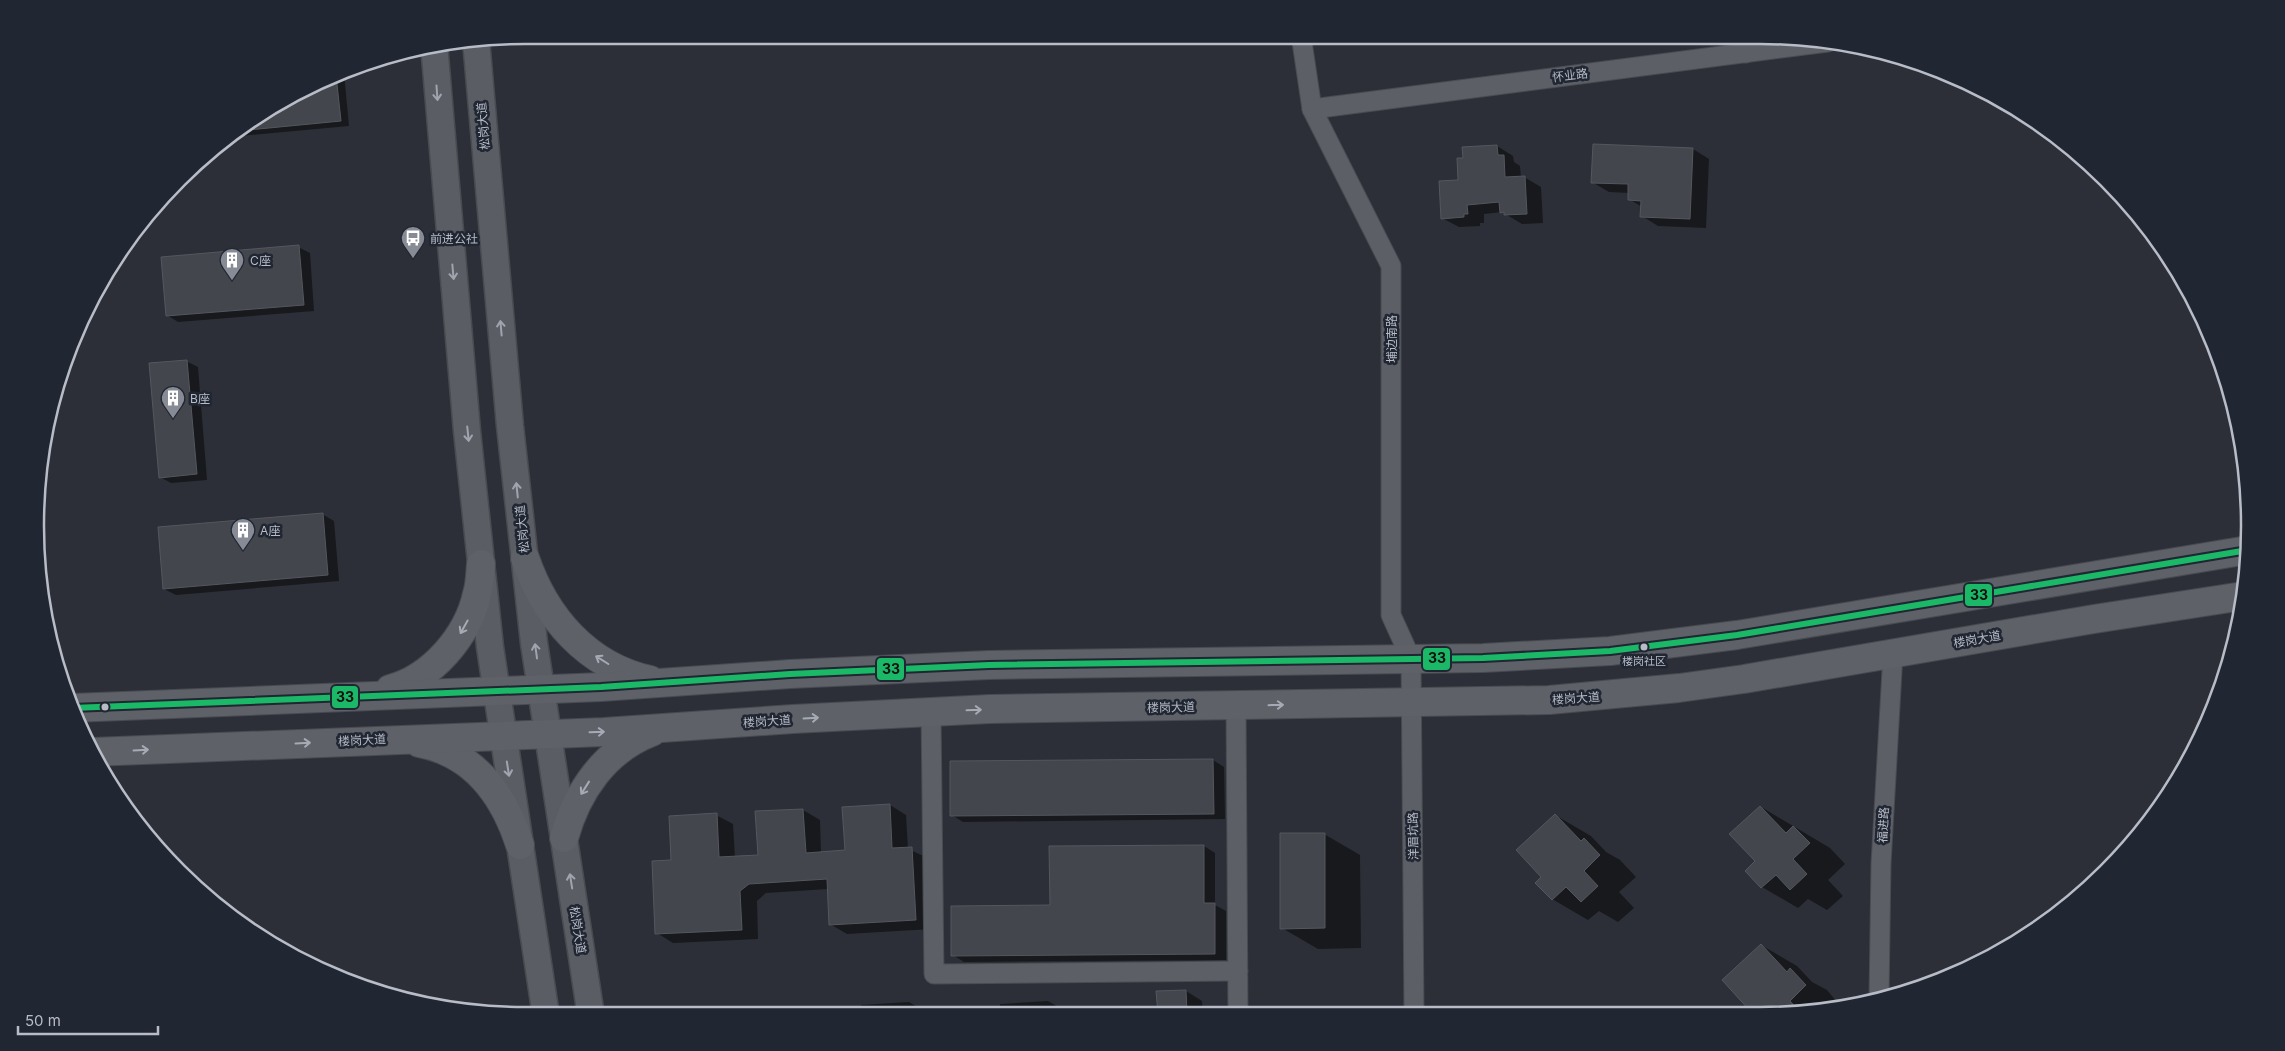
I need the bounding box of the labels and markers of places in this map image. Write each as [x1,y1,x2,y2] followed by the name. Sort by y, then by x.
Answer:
[400,225,426,259] bus stop icon: 前进公社
[430,231,478,246] place label: 前进公社
[219,247,245,281] building icon: C座
[250,253,271,268] place label: C座
[160,385,186,419] building icon: B座
[190,391,210,406] place label: B座
[230,517,256,551] building icon: A座
[260,523,280,538] place label: A座
[1639,642,1649,652] marker: 楼岗社区
[1622,654,1666,668] place label: 楼岗社区
[100,702,110,712] unlabelled marker

